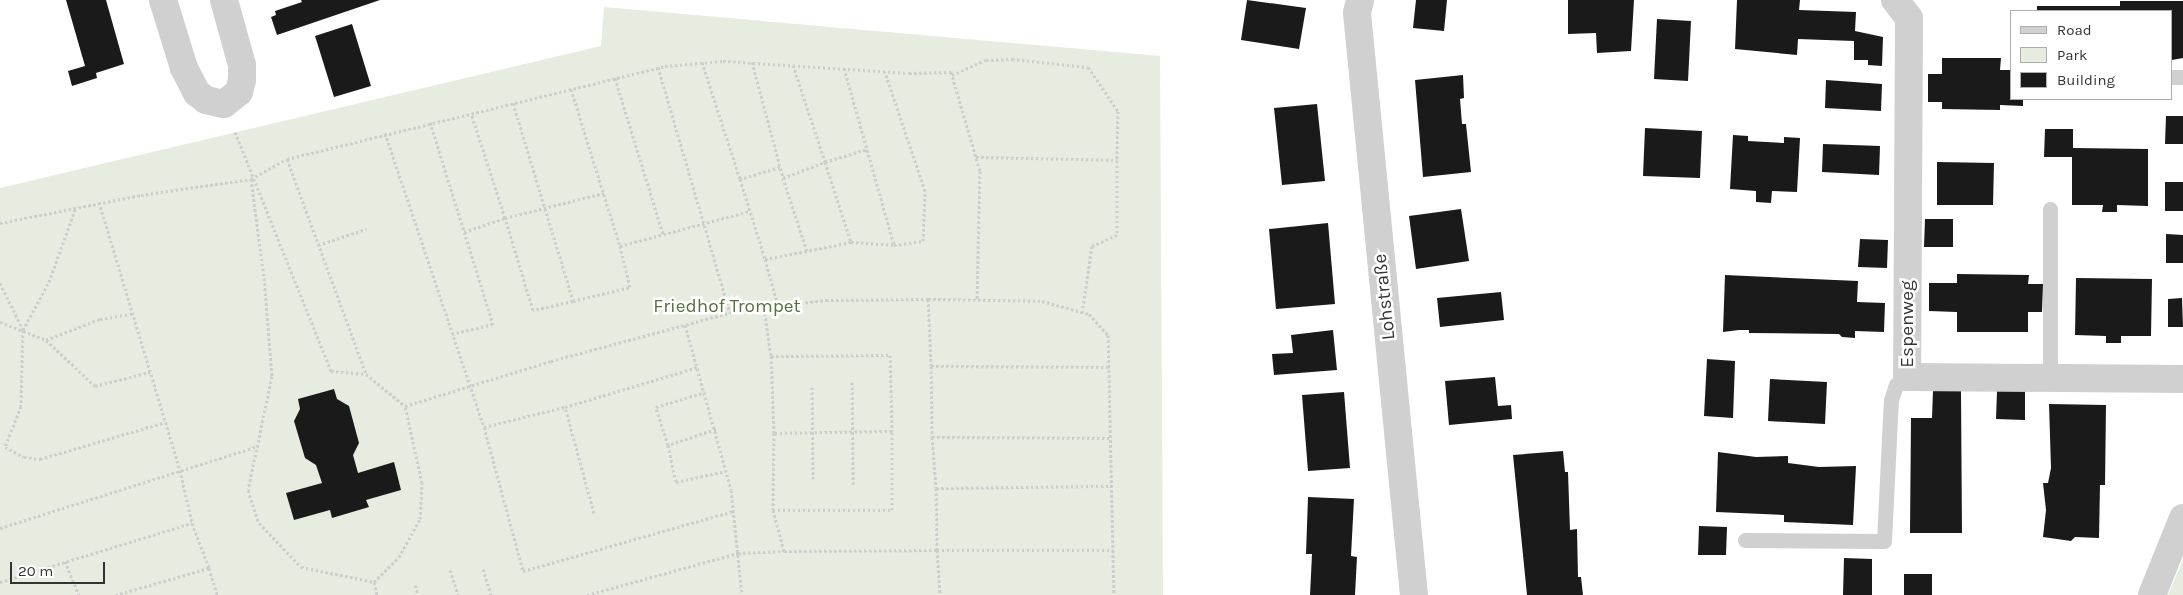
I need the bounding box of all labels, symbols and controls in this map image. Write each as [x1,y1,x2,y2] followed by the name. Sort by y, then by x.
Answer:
[2010,10,2173,100] legend
[2057,21,2092,39] text: Road
[2057,46,2087,64] text: Park
[2057,71,2115,89] text: Building
[1369,253,1401,341] street label: Lohstraße
[1897,280,1919,368] street label: Espenweg
[653,296,801,318] park label: Friedhof Trompet
[12,552,108,584] scale bar
[18,562,53,580] text: 20 m

